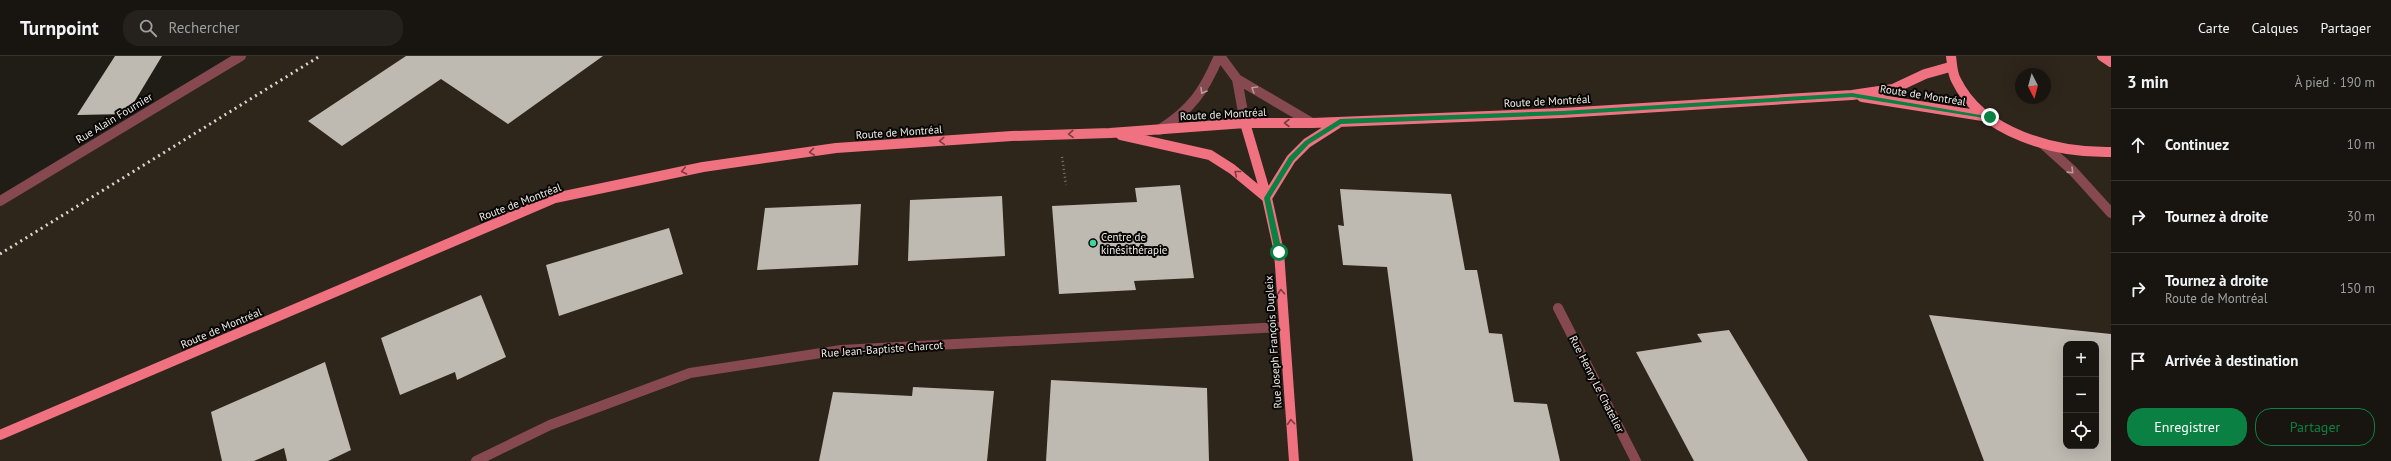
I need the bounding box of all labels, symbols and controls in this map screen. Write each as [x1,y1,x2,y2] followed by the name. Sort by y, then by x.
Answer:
[123,10,403,46] search box
[20,16,99,40] text: Turnpoint
[137,17,159,39] icon: search
[169,18,240,37] text: Rechercher
[2198,19,2230,37] text: Carte
[2252,19,2298,37] text: Calques
[2320,19,2371,37] text: Partager
[2015,68,2051,104] north arrow
[2127,71,2168,93] text: 3 min
[2295,74,2375,91] text: À pied · 190 m
[1879,81,1968,109] street label: Route de Montréal
[1200,87,1207,94] one-way arrow
[1250,87,1258,94] one-way arrow
[73,89,155,146] street label: Rue Alain Fournier
[1503,92,1591,110] street label: Route de Montréal
[1179,105,1267,123] street label: Route de Montréal
[1981,108,1999,126] route end
[1284,119,1290,127] one-way arrow
[855,122,944,142] street label: Route de Montréal
[1068,130,1074,138] one-way arrow
[2127,134,2149,156] icon: ahead
[2165,135,2229,154] text: Continuez
[2347,136,2375,153] text: 10 m
[939,137,945,145] one-way arrow
[809,147,815,156] one-way arrow
[680,166,687,175] one-way arrow
[2066,166,2074,173] one-way arrow
[1234,171,1241,178] one-way arrow
[477,180,564,224] street label: Route de Montréal
[2127,206,2149,228] icon: right
[2165,207,2268,226] text: Tournez à droite
[2347,208,2375,225] text: 30 m
[1101,230,1168,257] place label: Centre de kinésithérapie
[1088,238,1098,248] marker: Centre de kinésithérapie
[1270,243,1288,261] route start
[2165,271,2268,290] text: Tournez à droite
[1261,275,1285,409] street label: Rue Joseph François Dupleix
[2127,278,2149,300] icon: right
[2340,280,2375,297] text: 150 m
[1276,289,1285,296] one-way arrow
[2165,290,2268,307] text: Route de Montréal
[178,304,264,351] street label: Route de Montréal
[1566,333,1628,435] street label: Rue Henry Le Chatelier
[821,338,944,360] street label: Rue Jean-Baptiste Charcot
[2063,341,2099,449] map controls
[2063,341,2099,377] button: +
[2127,350,2149,372] icon: arrive
[2165,351,2298,370] text: Arrivée à destination
[2063,377,2099,413] button: −
[2127,408,2247,446] button: Enregistrer
[2255,408,2375,446] button: Partager
[2063,413,2099,449] button: locate
[1286,419,1295,425] one-way arrow

